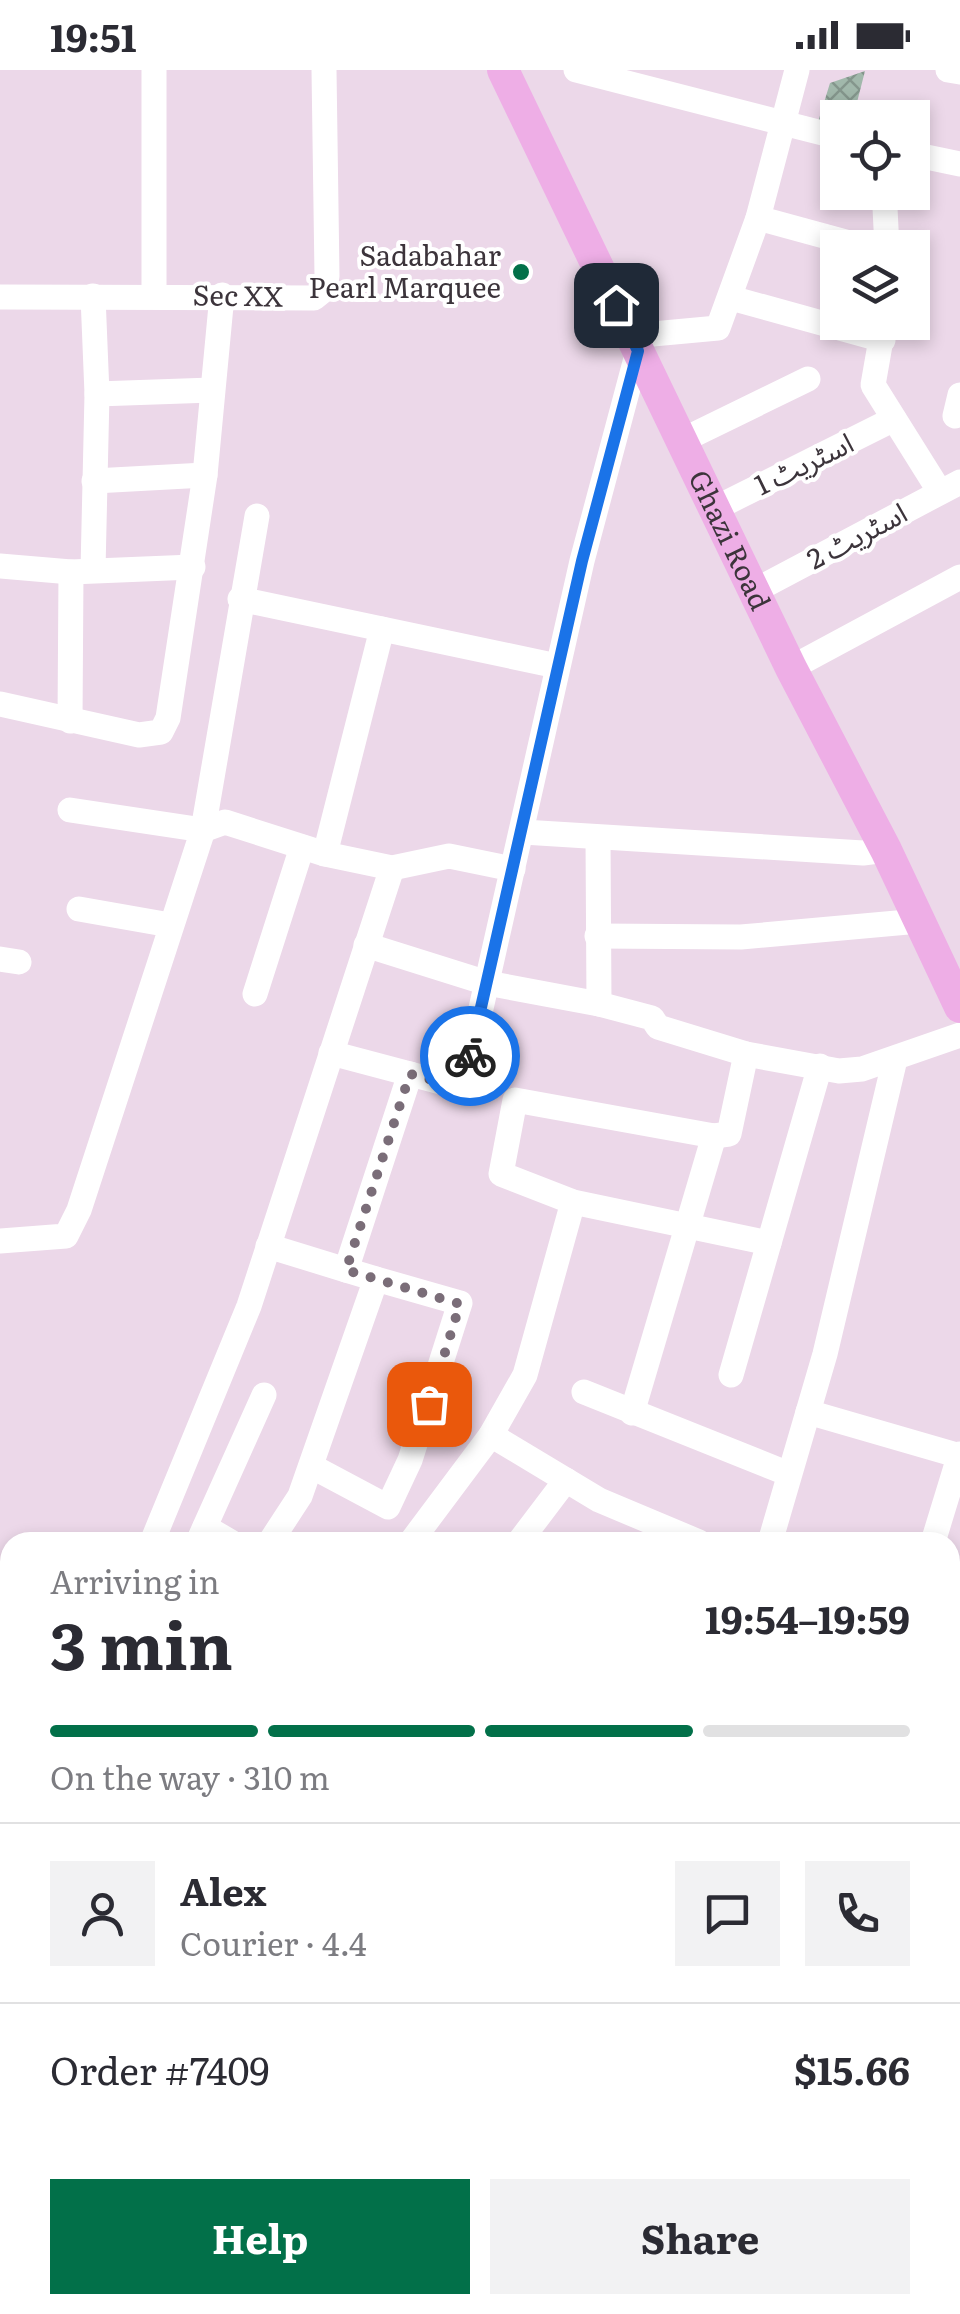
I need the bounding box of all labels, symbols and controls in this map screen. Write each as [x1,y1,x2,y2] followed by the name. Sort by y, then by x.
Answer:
[50,7,137,64] text: 19:51
[820,100,930,340] map controls
[820,100,930,210] button: locate
[820,230,930,340] button: layers
[308,233,502,307] place label: Sadabahar Pearl Marquee
[510,261,532,283] marker: Sadabahar Pearl Marquee
[574,263,659,348] pin
[192,272,284,316] street label: Sec XX
[589,278,644,333] icon: home
[747,420,860,504] street label: اسٹریٹ 1
[680,462,783,617] street label: Ghazi Road
[798,490,914,578] street label: اسٹریٹ 2
[420,1006,520,1106] courier
[443,1029,498,1084] icon: bike
[387,1362,472,1447] pin
[402,1377,457,1432] icon: bag
[50,1556,220,1604] text: Arriving in
[705,1589,910,1646] text: 19:54–19:59
[50,1593,233,1690] text: 3 min
[50,1752,330,1800] text: On the way · 310 m
[50,1861,155,1966] button: person
[180,1861,266,1918] text: Alex
[675,1861,780,1966] button: chat
[805,1861,910,1966] button: phone
[180,1918,367,1966] text: Courier · 4.4
[50,2040,269,2097] text: Order #7409
[794,2040,910,2097] text: $15.66
[50,2179,470,2294] button: Help
[490,2179,910,2294] button: Share

